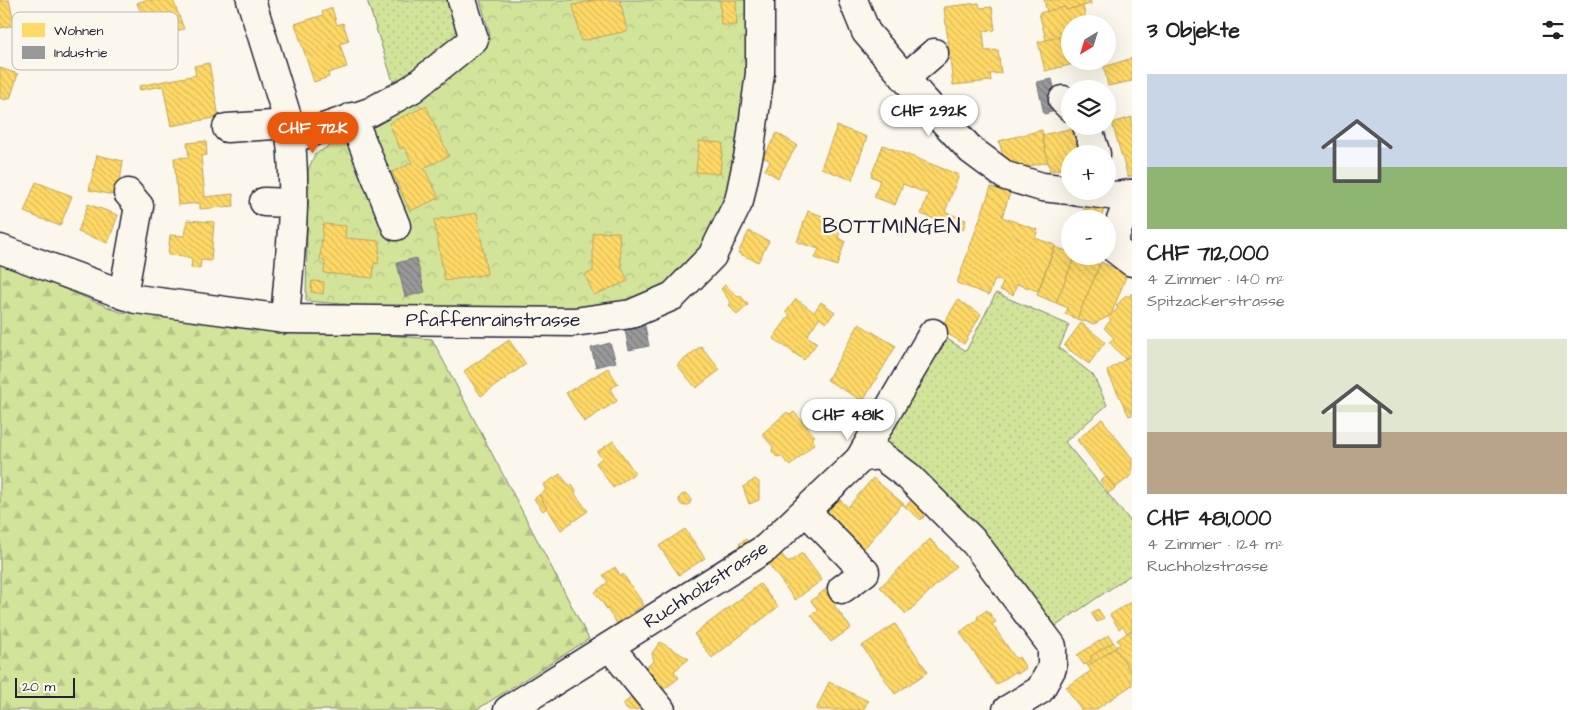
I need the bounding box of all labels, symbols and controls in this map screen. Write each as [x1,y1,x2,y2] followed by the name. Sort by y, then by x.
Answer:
[12,12,178,70] legend
[1061,15,1116,70] north arrow
[1061,15,1116,265] map controls
[1147,16,1240,45] text: 3 Objekte
[1539,16,1567,44] icon: filters
[54,21,104,41] text: Wohnen
[54,43,108,63] text: Industrie
[1061,80,1116,135] button: layers
[877,94,981,137] pin: CHF 292K
[891,100,967,122] text: CHF 292K
[1312,106,1402,196] icon: home
[261,112,365,154] pin: CHF 712K
[278,117,348,139] text: CHF 712K
[1061,145,1116,200] button: +
[1061,210,1116,265] button: −
[822,212,962,241] district label: BOTTMINGEN
[1147,239,1269,268] text: CHF 712,000
[1147,268,1285,290] text: 4 Zimmer · 140 m²
[1147,290,1285,312] text: Spitzackerstrasse
[406,307,580,334] street label: Pfaffenrainstrasse
[1312,371,1402,461] icon: home
[796,398,900,441] pin: CHF 481K
[812,404,884,426] text: CHF 481K
[1147,504,1272,533] text: CHF 481,000
[1147,533,1284,555] text: 4 Zimmer · 124 m²
[638,535,774,635] street label: Ruchholzstrasse
[1147,555,1268,577] text: Ruchholzstrasse
[15,675,75,698] scale bar
[22,677,55,697] text: 20 m

